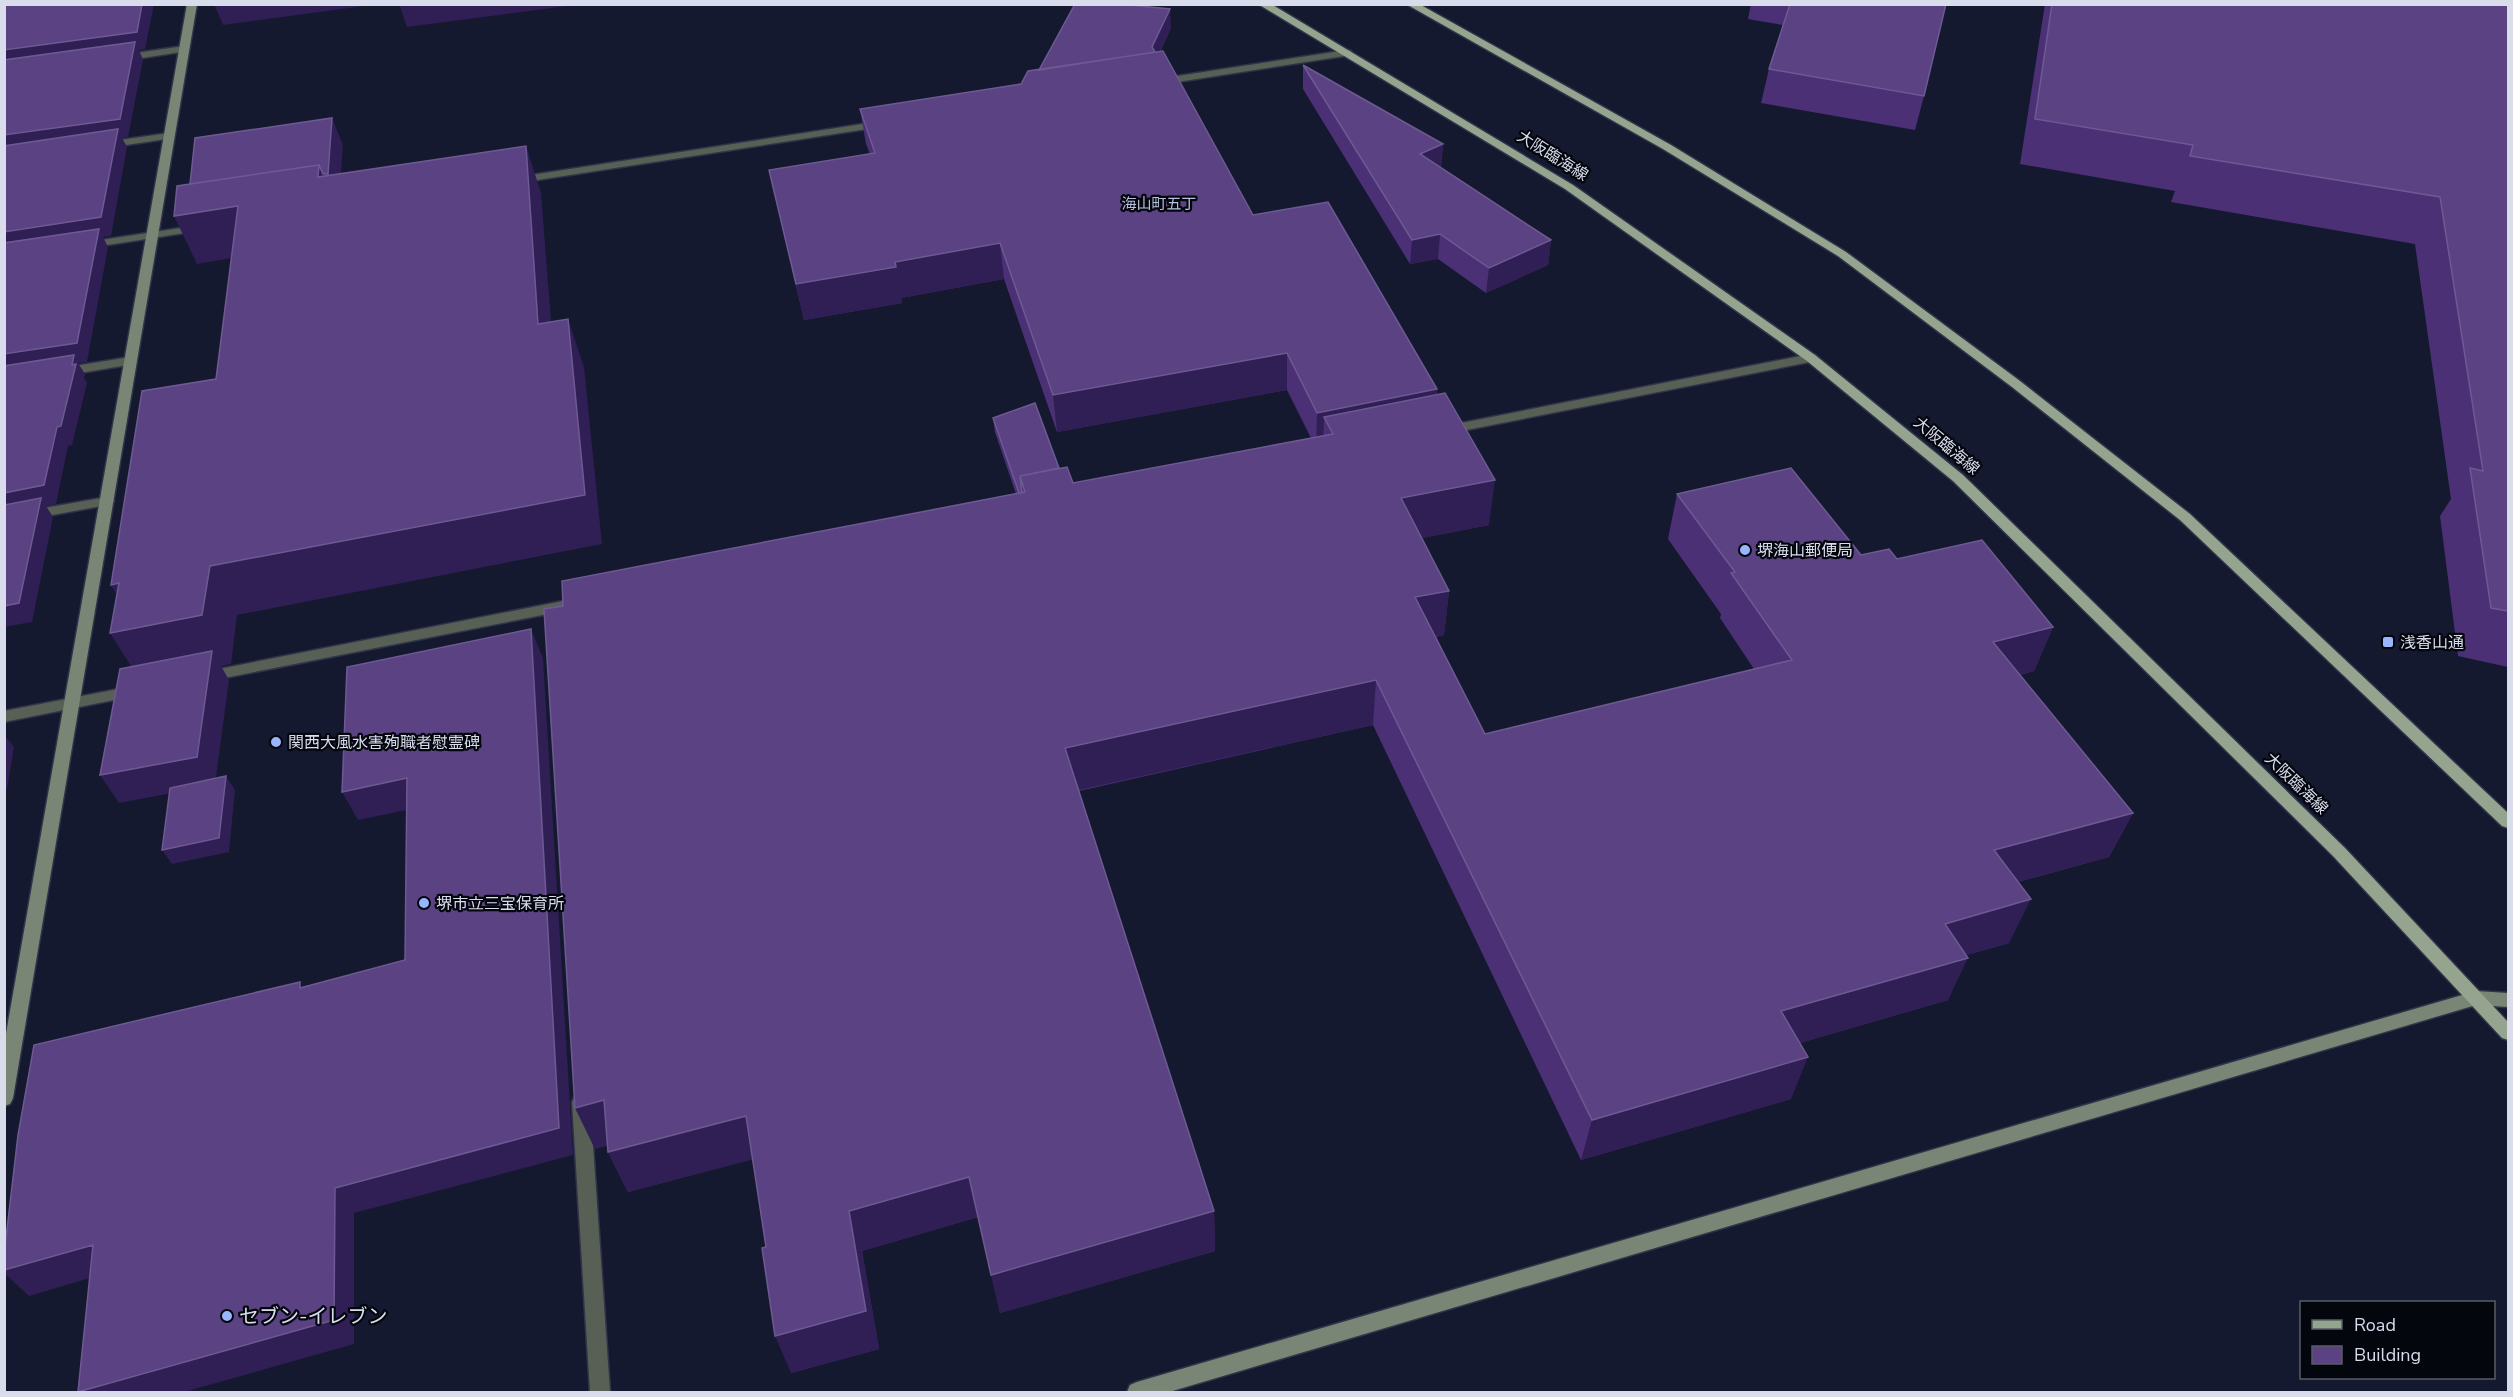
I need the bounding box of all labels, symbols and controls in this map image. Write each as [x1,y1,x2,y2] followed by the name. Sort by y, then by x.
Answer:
[1513,125,1592,186] street label: 大阪臨海線
[1121,194,1197,214] district label: 海山町五丁
[1909,412,1984,480] street label: 大阪臨海線
[1757,540,1853,562] place label: 堺海山郵便局
[1738,543,1752,557] marker: 堺海山郵便局
[2400,632,2464,654] place label: 浅香山通
[2381,635,2395,649] marker: 浅香山通
[288,732,480,754] place label: 関西大風水害殉職者慰霊碑
[269,735,283,749] marker: 関西大風水害殉職者慰霊碑
[2260,748,2333,819] street label: 大阪臨海線
[436,893,564,915] place label: 堺市立三宝保育所
[417,896,431,910] marker: 堺市立三宝保育所
[2300,1301,2495,1379] legend
[239,1303,387,1330] place label: セブン-イレブン
[220,1309,234,1323] marker: セブン-イレブン
[2354,1313,2396,1337] text: Road
[2354,1343,2421,1367] text: Building

